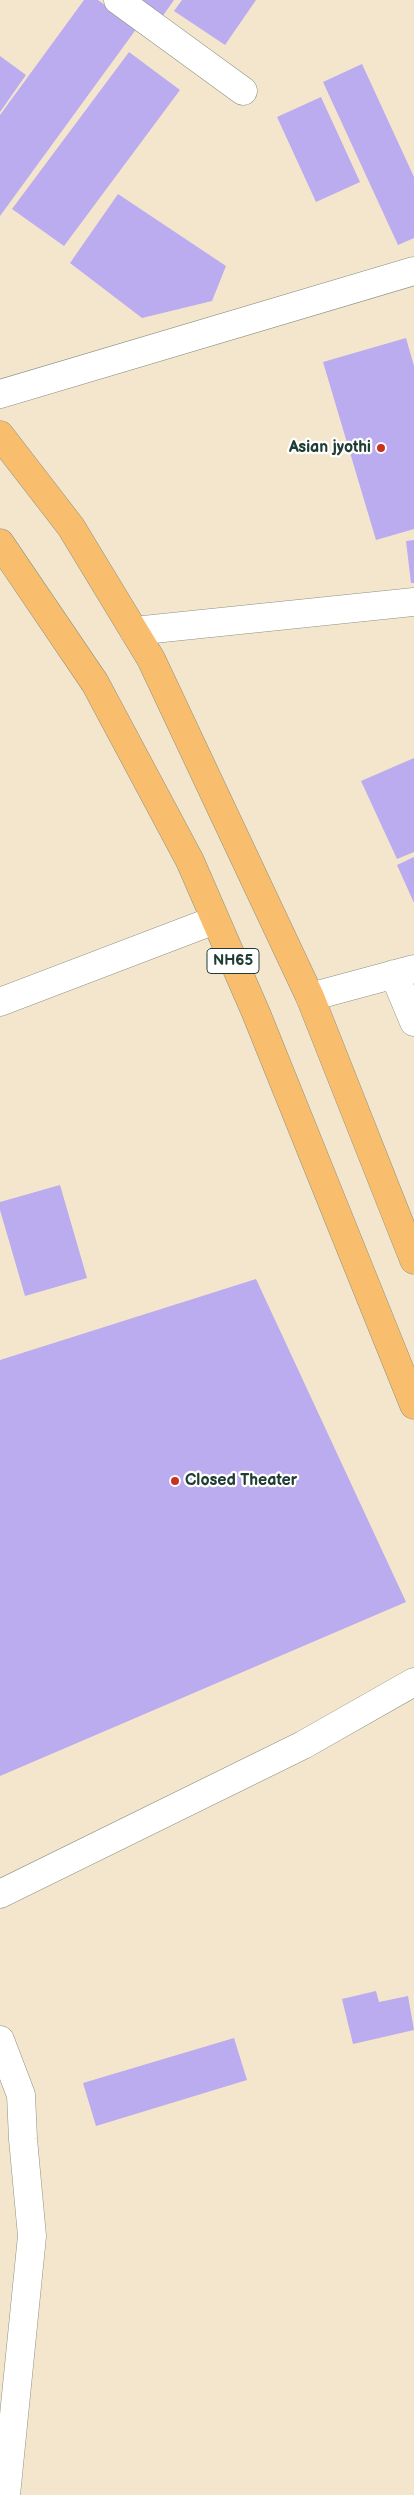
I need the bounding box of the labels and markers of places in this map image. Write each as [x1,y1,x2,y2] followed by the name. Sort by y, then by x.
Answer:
[289,438,371,458] place label: Asian jyothi
[375,442,387,454] marker: Asian jyothi
[185,1471,297,1491] place label: Closed Theater
[169,1475,181,1487] marker: Closed Theater

